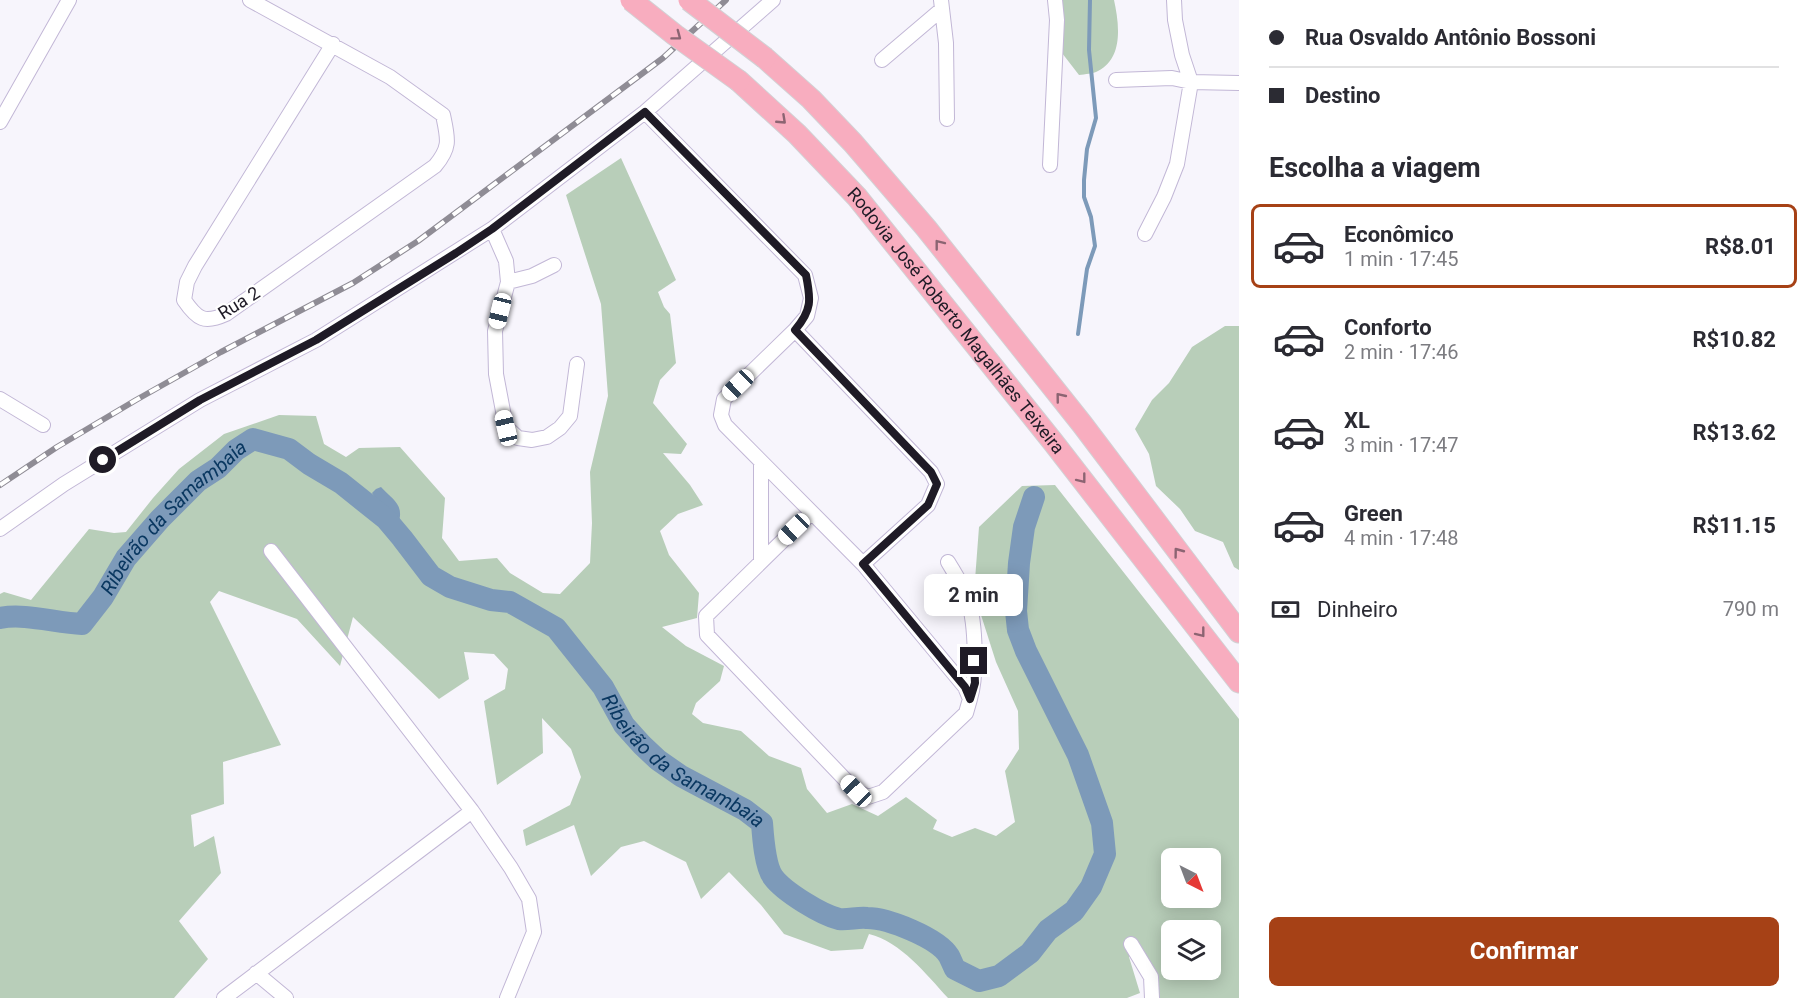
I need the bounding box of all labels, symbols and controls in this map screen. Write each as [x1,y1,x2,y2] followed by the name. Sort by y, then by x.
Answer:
[1305,25,1596,50] text: Rua Osvaldo Antônio Bossoni
[670,29,681,40] one-way arrow
[1305,83,1381,108] text: Destino
[775,113,786,124] one-way arrow
[1269,152,1481,184] text: Escolha a viagem
[843,183,1069,458] street label: Rodovia José Roberto Magalhães Teixeira
[1272,219,1326,273] icon: car
[1344,222,1454,247] text: Econômico
[1705,234,1776,259] text: R$8.01
[935,240,946,251] one-way arrow
[1344,247,1459,271] text: 1 min · 17:45
[214,282,264,324] street label: Rua 2
[487,291,513,331] car
[1272,312,1326,366] icon: car
[1344,315,1432,340] text: Conforto
[1692,327,1776,352] text: R$10.82
[1344,340,1459,364] text: 2 min · 17:46
[719,366,757,404] car
[1056,392,1067,403] one-way arrow
[1272,405,1326,459] icon: car
[493,408,519,448] car
[1344,408,1370,433] text: XL
[1692,420,1776,445] text: R$13.62
[1344,433,1459,457] text: 3 min · 17:47
[95,435,251,599] water label: Ribeirão da Samambaia
[89,446,116,473] route start
[1075,472,1086,483] one-way arrow
[1272,498,1326,552] icon: car
[1344,501,1403,526] text: Green
[775,510,813,548] car
[1692,513,1776,538] text: R$11.15
[1344,526,1459,550] text: 4 min · 17:48
[1175,547,1186,558] one-way arrow
[924,574,1024,616] callout: 2 min
[948,583,999,607] text: 2 min
[1269,593,1302,626] icon: cash
[1317,597,1398,622] text: Dinheiro
[1723,597,1779,621] text: 790 m
[1194,626,1205,637] one-way arrow
[960,647,987,674] route end
[597,689,769,833] water label: Ribeirão da Samambaia
[837,772,875,810] car
[1161,848,1221,908] north arrow
[1161,848,1221,980] map controls
[1269,917,1779,986] button: Confirmar
[1161,920,1221,980] button: layers

